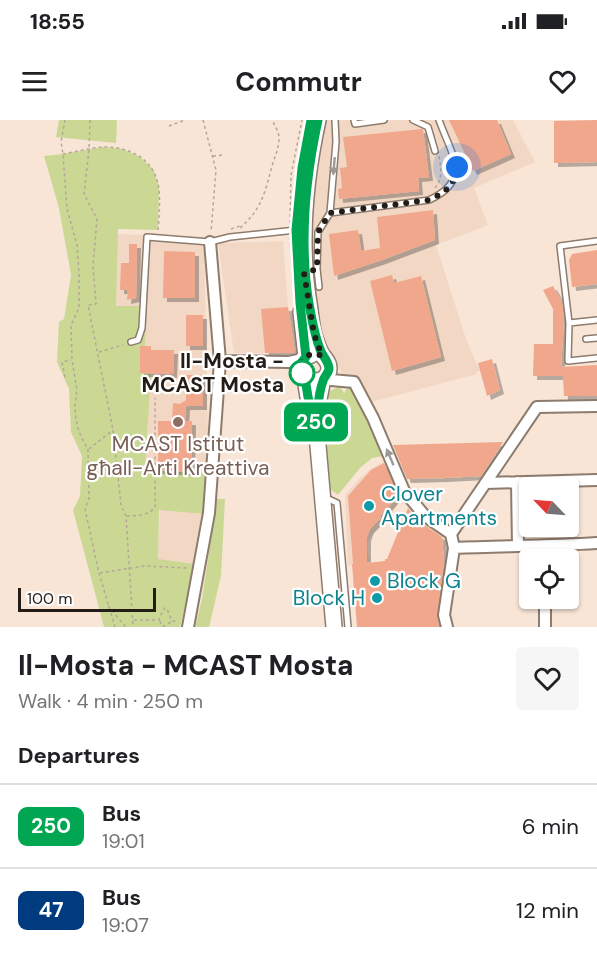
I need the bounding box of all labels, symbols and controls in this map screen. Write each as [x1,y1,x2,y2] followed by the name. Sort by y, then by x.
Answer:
[30,7,85,36] text: 18:55
[235,64,362,99] text: Commutr
[18,65,51,98] icon: menu
[546,65,579,98] icon: heart
[442,152,472,182] your location
[329,157,339,176] one-way arrow
[141,347,284,399] place label: Il-Mosta - MCAST Mosta
[289,360,315,386] marker: Il-Mosta - MCAST Mosta
[282,402,350,442] line badge: 250
[296,408,336,436] text: 250
[171,415,185,429] marker: MCAST Istitut għall-Arti Kreattiva
[86,430,270,482] place label: MCAST Istitut għall-Arti Kreattiva
[385,448,395,466] one-way arrow
[519,477,579,537] north arrow
[519,477,579,609] map controls
[381,480,497,532] place label: Clover Apartments
[362,499,376,513] marker: Clover Apartments
[519,549,579,609] button: locate
[387,567,461,595] place label: Block G
[368,574,382,588] marker: Block G
[293,584,365,612] place label: Block H
[18,585,156,612] scale bar
[27,588,72,609] text: 100 m
[370,591,384,605] marker: Block H
[18,647,353,684] text: Il-Mosta - MCAST Mosta
[516,647,579,710] button: heart
[18,688,203,714] text: Walk · 4 min · 250 m
[18,741,140,770] text: Departures
[102,799,141,828] text: Bus
[31,812,71,840] text: 250
[522,812,579,841] text: 6 min
[102,828,145,854] text: 19:01
[102,883,141,912] text: Bus
[39,896,63,924] text: 47
[516,896,579,925] text: 12 min
[102,912,149,938] text: 19:07

